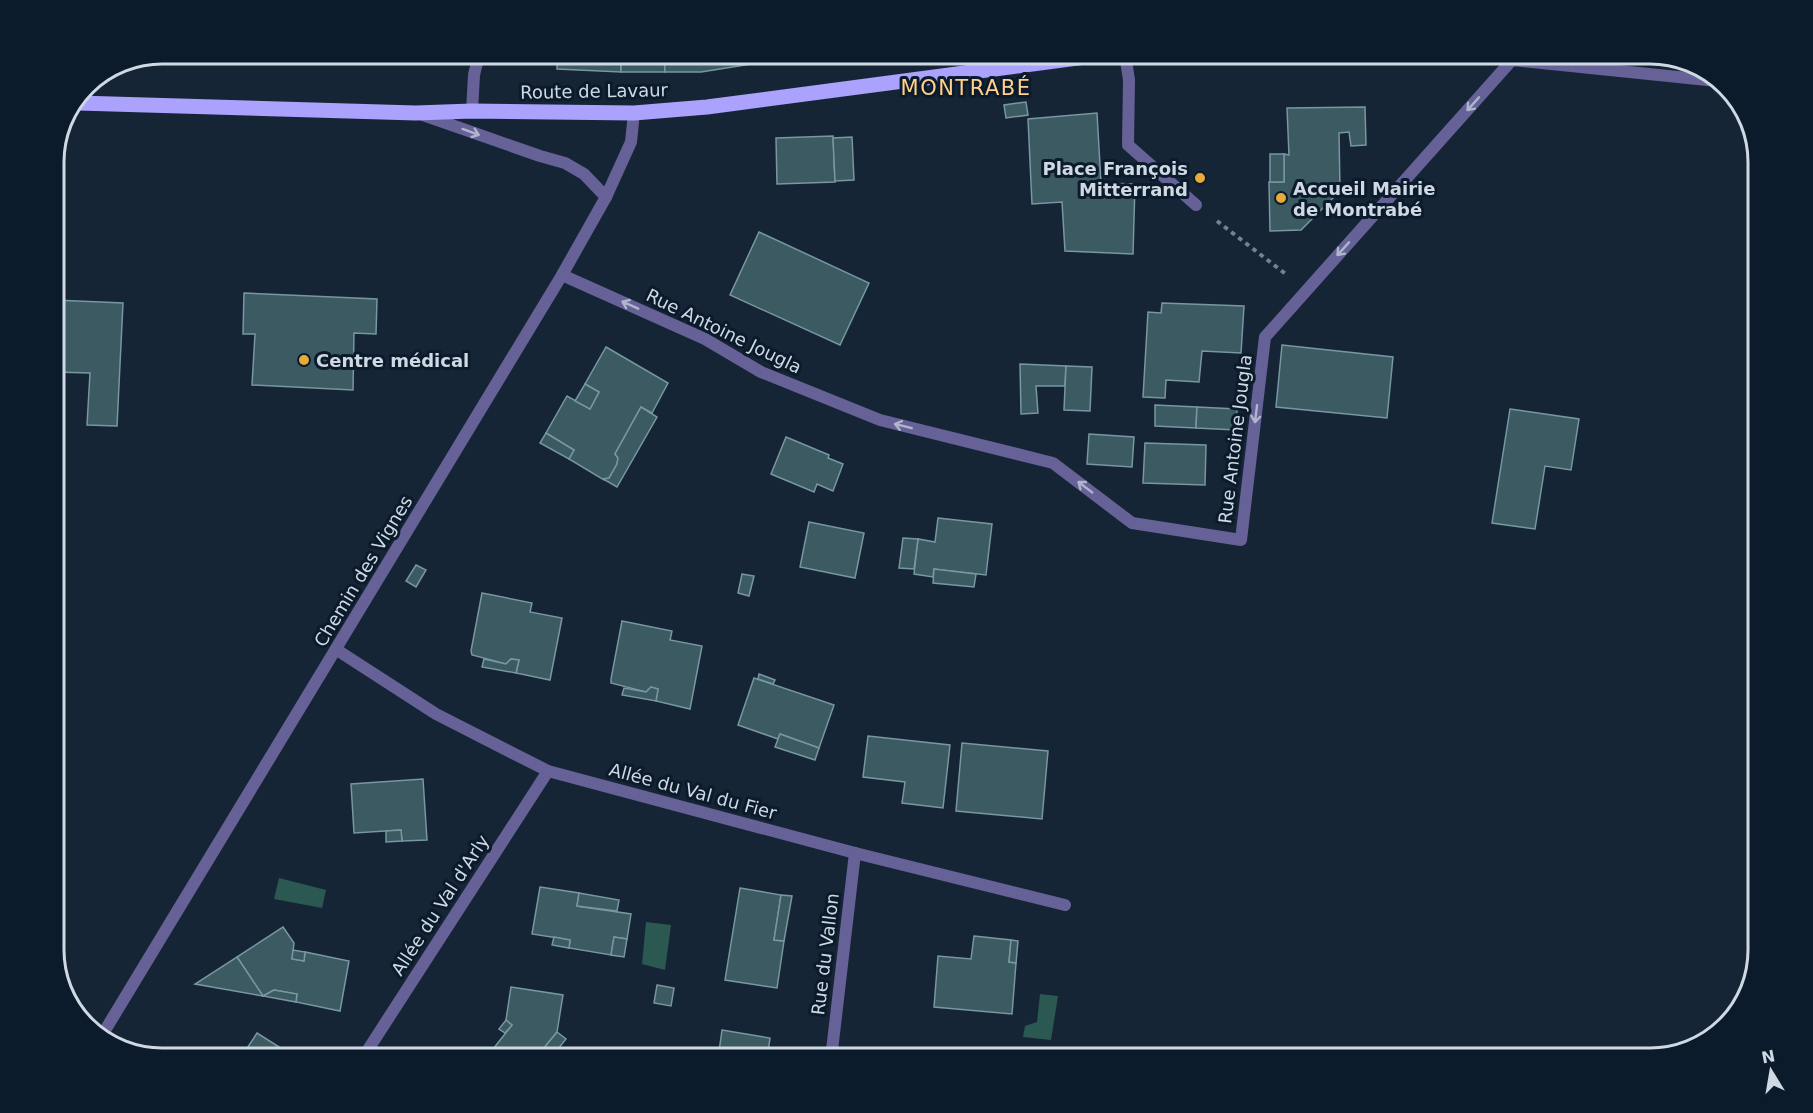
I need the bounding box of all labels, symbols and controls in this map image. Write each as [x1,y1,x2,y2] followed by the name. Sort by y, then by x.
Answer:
[901,75,1031,100] district label: MONTRABÉ
[520,79,669,103] street label: Route de Lavaur
[1466,96,1480,111] one-way arrow
[462,128,480,139] one-way arrow
[1042,158,1188,200] place label: Place François Mitterrand
[1193,171,1207,185] marker: Place François Mitterrand
[1293,178,1435,220] place label: Accueil Mairie de Montrabé
[1274,191,1288,205] marker: Accueil Mairie de Montrabé
[1336,241,1350,256] one-way arrow
[643,284,805,378] street label: Rue Antoine Jougla
[621,298,639,310] one-way arrow
[316,350,469,371] place label: Centre médical
[297,353,311,367] marker: Centre médical
[1214,353,1256,525] street label: Rue Antoine Jougla
[1250,404,1261,424] one-way arrow
[894,420,913,432] one-way arrow
[1078,481,1094,494] one-way arrow
[310,492,416,650] street label: Chemin des Vignes
[607,759,780,824] street label: Allée du Val du Fier
[387,831,493,979] street label: Allée du Val d'Arly
[807,892,843,1016] street label: Rue du Vallon
[1741,1041,1801,1101] north arrow
[1760,1046,1777,1067] text: N

